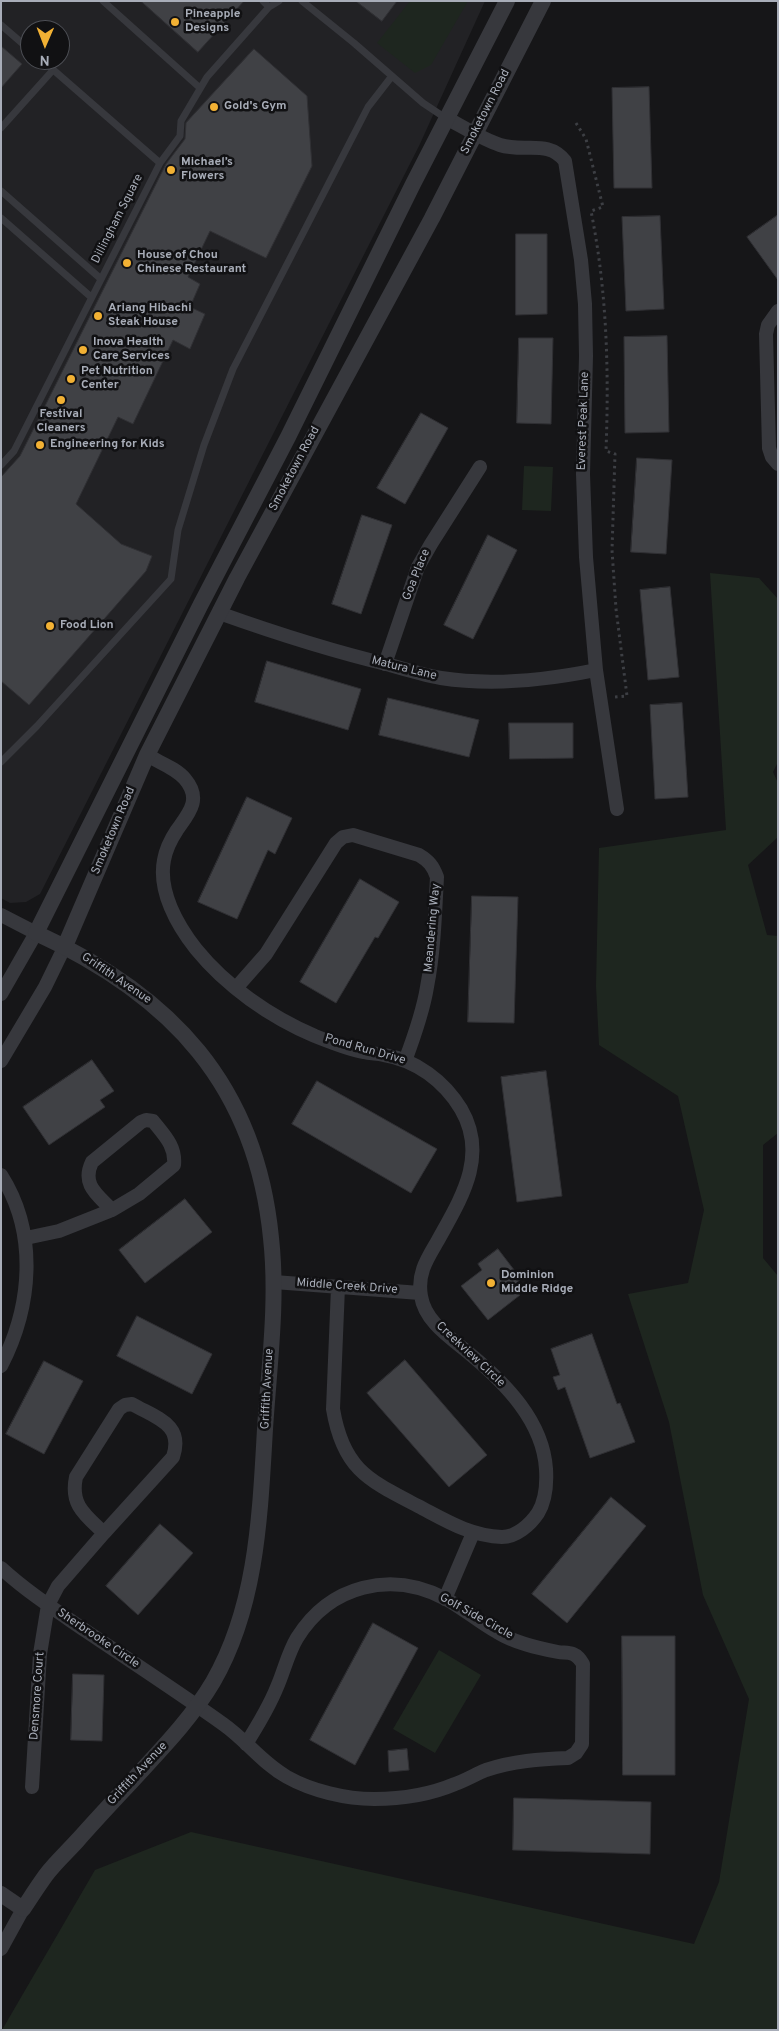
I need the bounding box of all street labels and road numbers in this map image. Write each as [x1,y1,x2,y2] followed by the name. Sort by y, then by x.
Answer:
[458,67,514,157] street label: Smoketown Road
[89,172,147,266] street label: Dillingham Square
[575,371,593,471] street label: Everest Peak Lane
[267,424,323,514] street label: Smoketown Road
[400,547,434,603] street label: Goa Place
[370,654,438,684] street label: Matura Lane
[89,785,139,877] street label: Smoketown Road
[422,883,444,973] street label: Meandering Way
[78,950,154,1008] street label: Griffith Avenue
[323,1032,407,1068] street label: Pond Run Drive
[296,1276,398,1298] street label: Middle Creek Drive
[432,1319,508,1391] street label: Creekview Circle
[259,1348,277,1430] street label: Griffith Avenue
[437,1591,515,1643] street label: Golf Side Circle
[54,1606,142,1672] street label: Sherbrooke Circle
[28,1651,48,1741] street label: Densmore Court
[105,1739,171,1809] street label: Griffith Avenue

